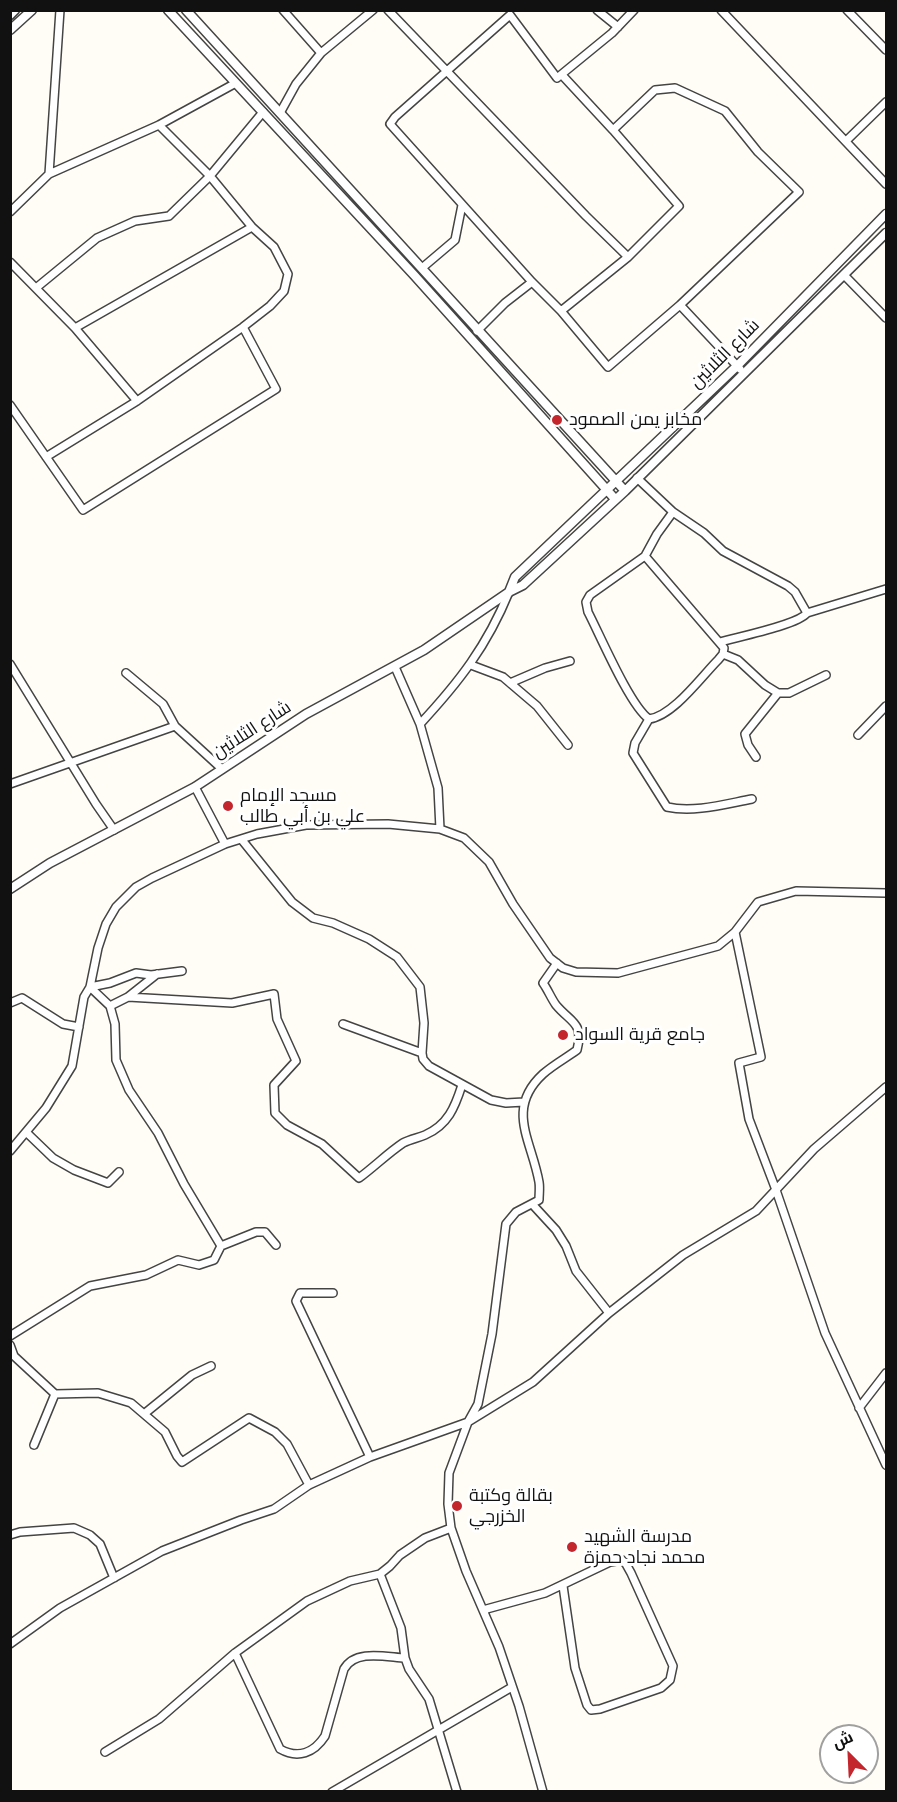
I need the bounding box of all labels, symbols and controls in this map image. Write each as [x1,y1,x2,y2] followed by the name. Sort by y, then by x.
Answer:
[686,315,764,393] street label: شارع الثلاثين
[569,409,702,431] place label: مخابز يمن الصمود
[550,413,564,427] marker: مخابز يمن الصمود
[209,697,295,763] street label: شارع الثلاثين
[240,785,365,828] place label: مسجد الإمام علي بن أبي طالب
[221,799,235,813] marker: مسجد الإمام علي بن أبي طالب
[575,1024,705,1046] place label: جامع قرية السواد
[556,1028,570,1042] marker: جامع قرية السواد
[469,1485,553,1528] place label: بقالة وكتبة الخزرجي
[450,1499,464,1513] marker: بقالة وكتبة الخزرجي
[584,1526,705,1568] place label: مدرسة الشهيد محمد نجاد حمزة
[565,1540,579,1554] marker: مدرسة الشهيد محمد نجاد حمزة
[819,1724,879,1784] north arrow
[829,1726,856,1753] text: ش

